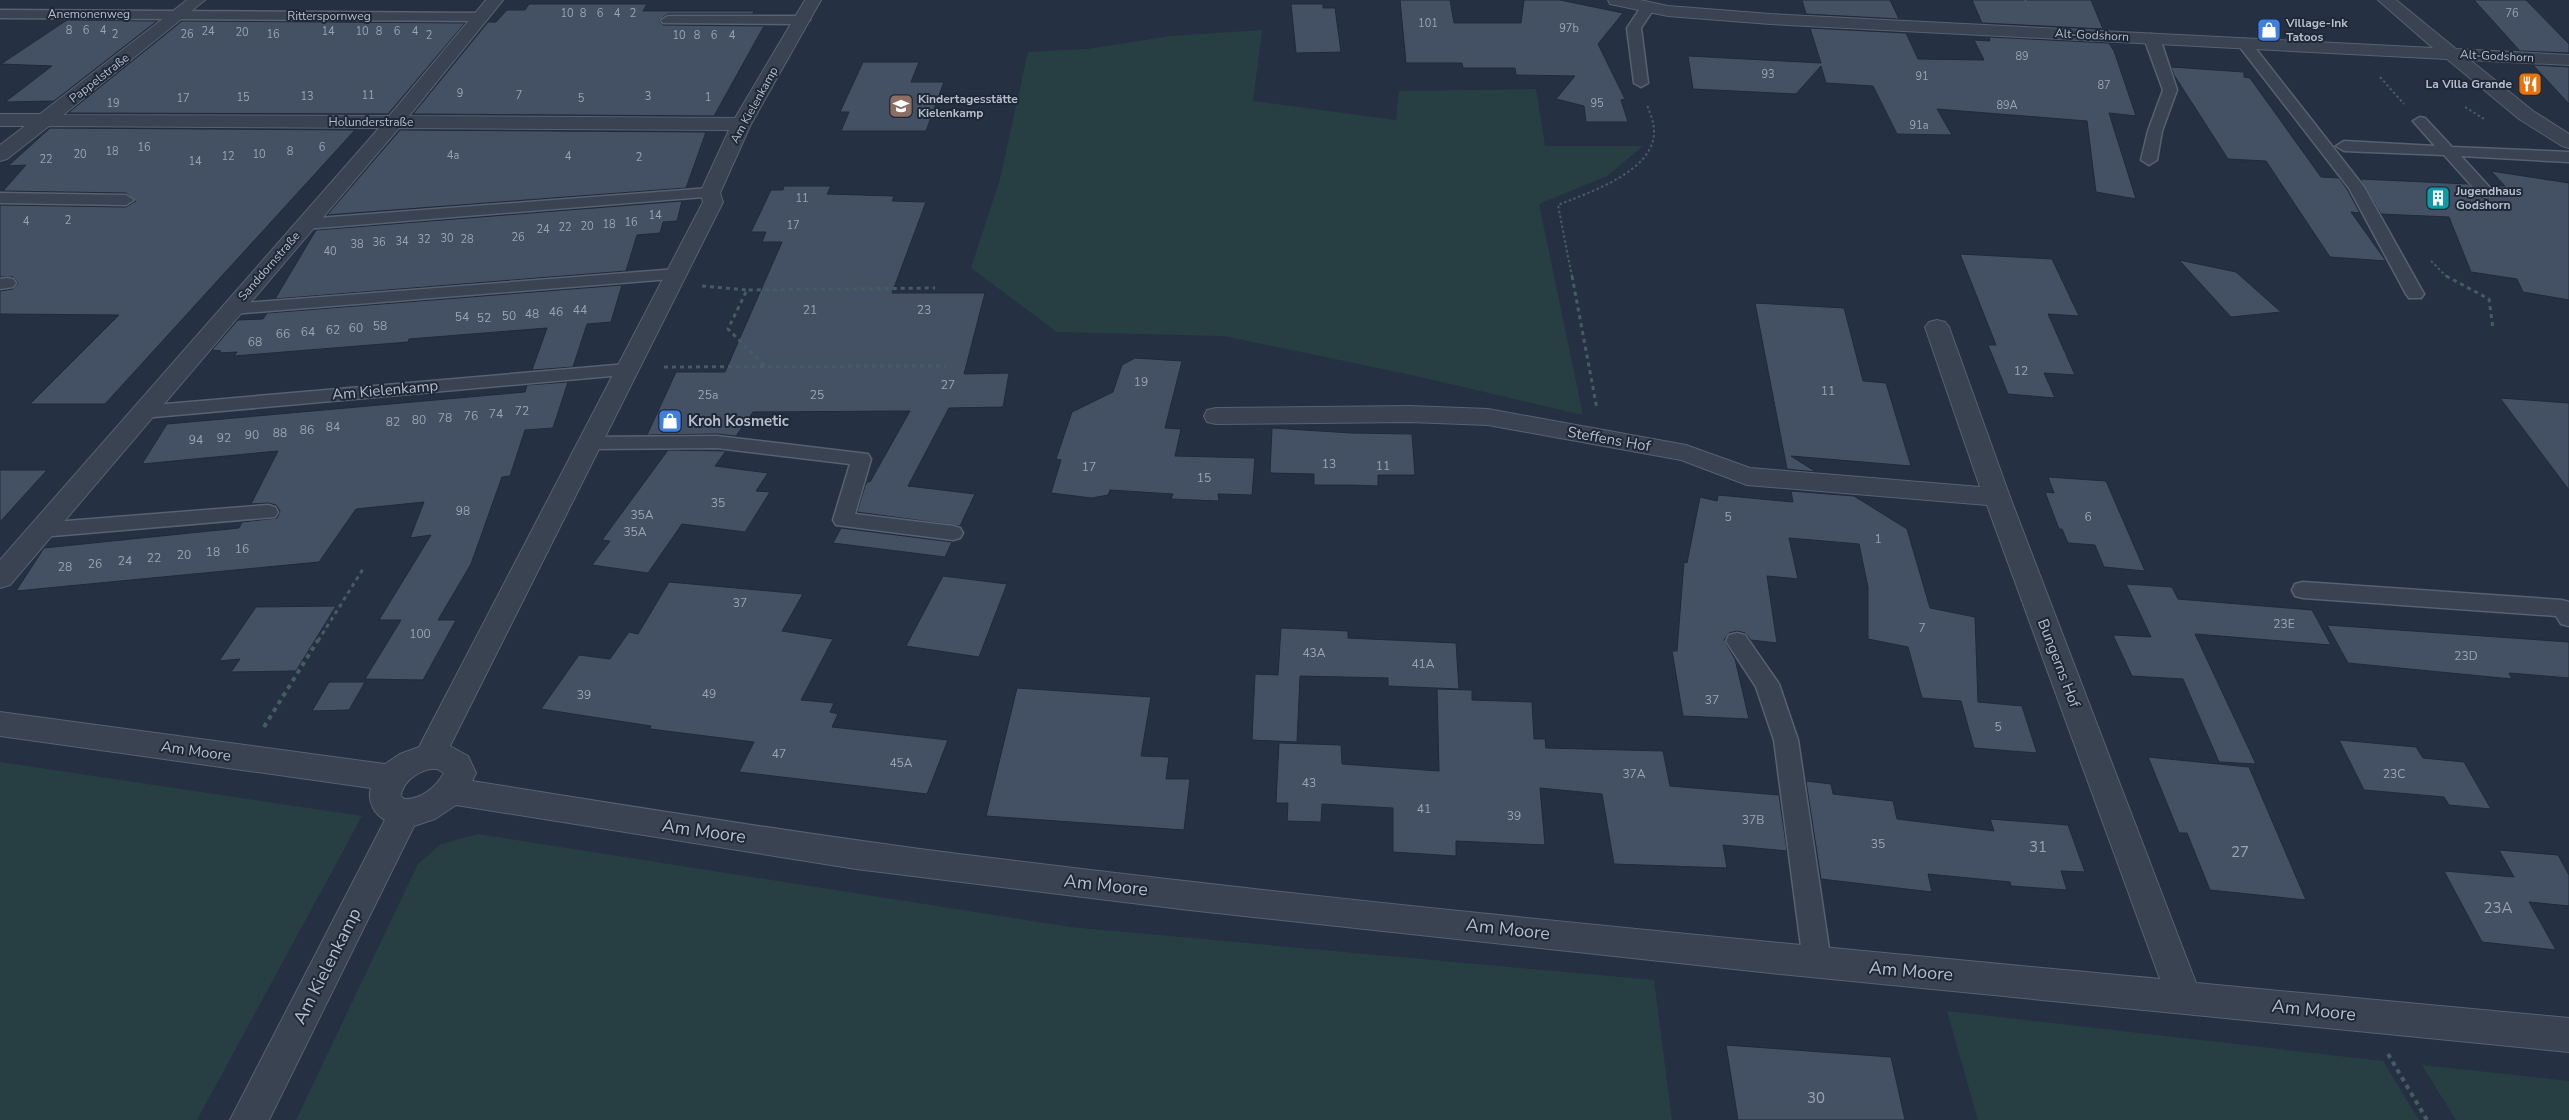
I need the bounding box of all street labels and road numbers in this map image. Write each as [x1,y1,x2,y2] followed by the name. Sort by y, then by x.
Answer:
[48,6,130,22] street label: Anemonenweg
[287,8,371,24] street label: Ritterspornweg
[2055,25,2129,45] street label: Alt-Godshorn
[2460,46,2534,66] street label: Alt-Godshorn
[66,50,132,106] street label: Pappelstraße
[726,64,782,146] street label: Am Kielenkamp
[329,114,413,130] street label: Holunderstraße
[235,228,303,304] street label: Sanddornstraße
[331,375,439,405] street label: Am Kielenkamp
[1566,422,1653,456] street label: Steffens Hof
[2033,616,2085,711] street label: Bungerns Hof
[160,736,232,766] street label: Am Moore
[661,813,747,849] street label: Am Moore
[1063,869,1149,901] street label: Am Moore
[287,904,367,1028] street label: Am Kielenkamp
[1465,913,1551,945] street label: Am Moore
[1868,955,1954,987] street label: Am Moore
[2271,994,2357,1026] street label: Am Moore

